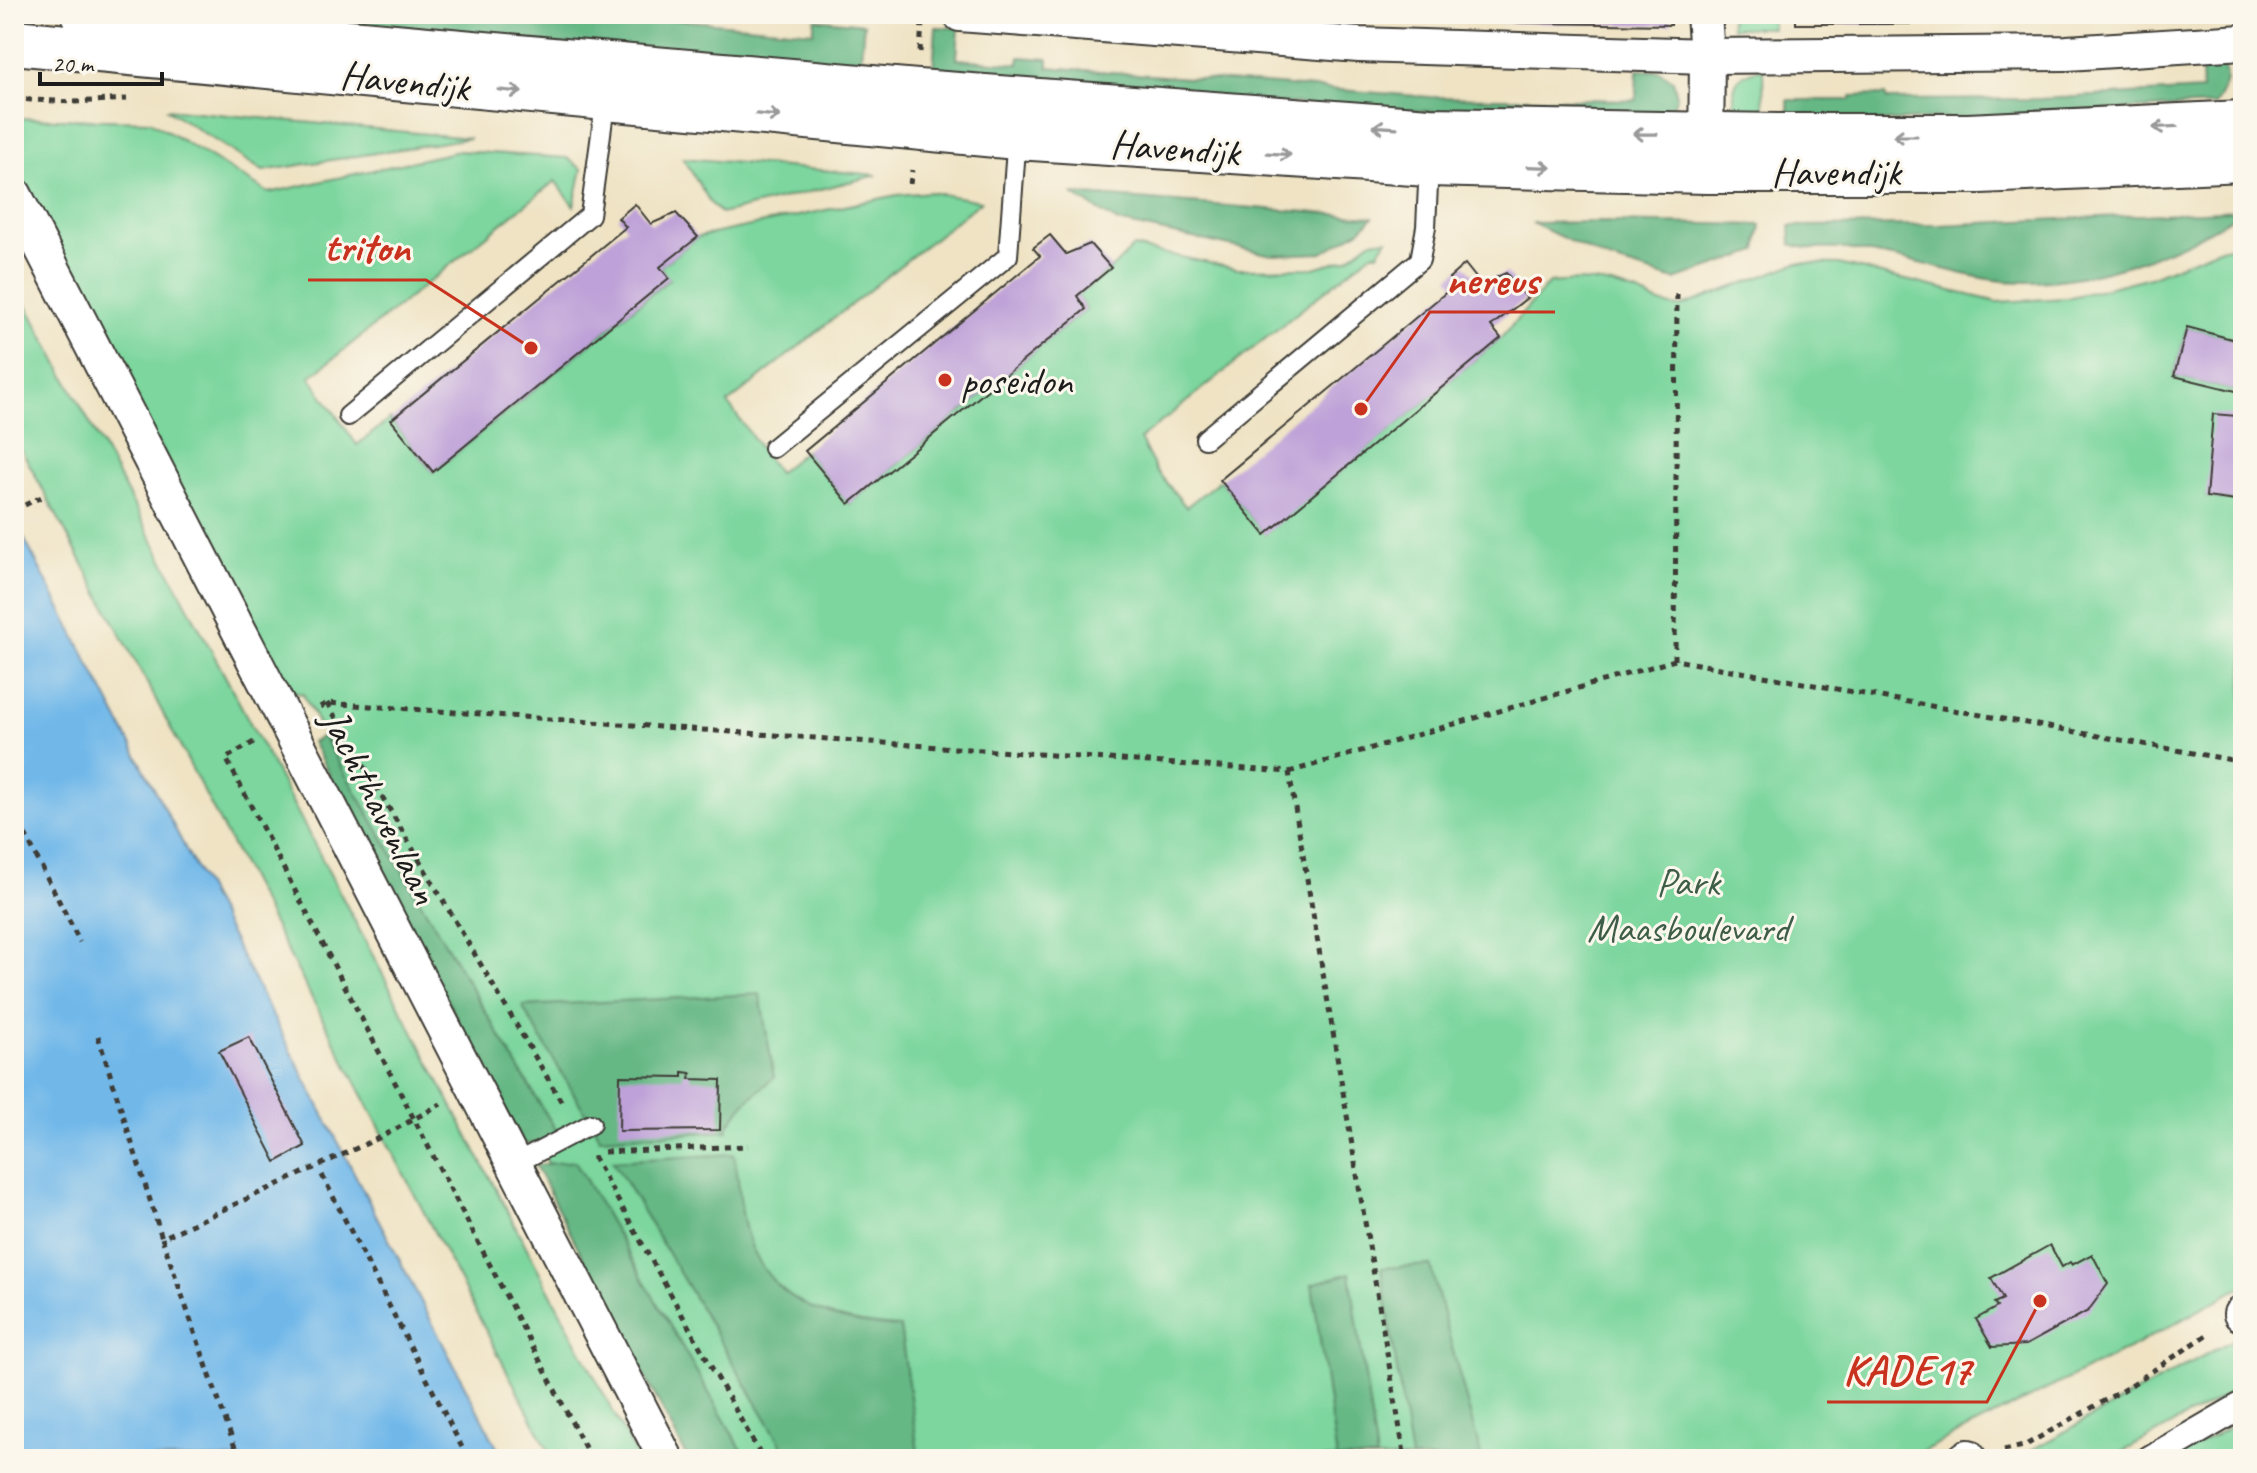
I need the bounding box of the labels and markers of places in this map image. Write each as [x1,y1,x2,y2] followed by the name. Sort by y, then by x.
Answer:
[308,214,426,280] callout: triton
[1430,246,1555,312] callout: nereus
[961,356,1073,406] place label: poseidon
[936,371,954,389] marker: poseidon
[1827,1336,1987,1402] callout: KADE17

